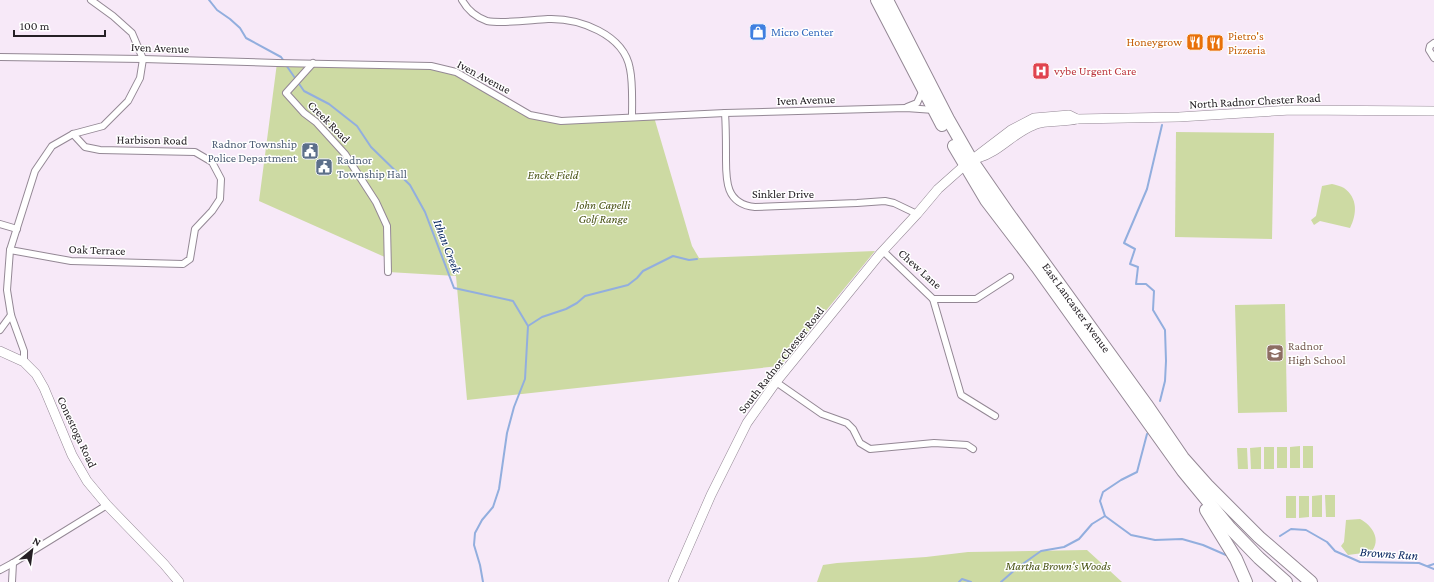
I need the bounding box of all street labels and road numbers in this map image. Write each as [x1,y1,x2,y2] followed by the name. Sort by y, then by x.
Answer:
[131,40,189,56] street label: Iven Avenue
[455,57,513,97] street label: Iven Avenue
[1189,91,1322,111] street label: North Radnor Chester Road
[777,92,835,108] street label: Iven Avenue
[305,98,354,147] street label: Creek Road
[117,132,188,148] street label: Harbison Road
[752,187,814,201] street label: Sinkler Drive
[68,242,126,258] street label: Oak Terrace
[896,246,944,292] street label: Chew Lane
[1039,260,1113,355] street label: East Lancaster Avenue
[735,303,827,416] street label: South Radnor Chester Road
[54,394,100,471] street label: Conestoga Road

